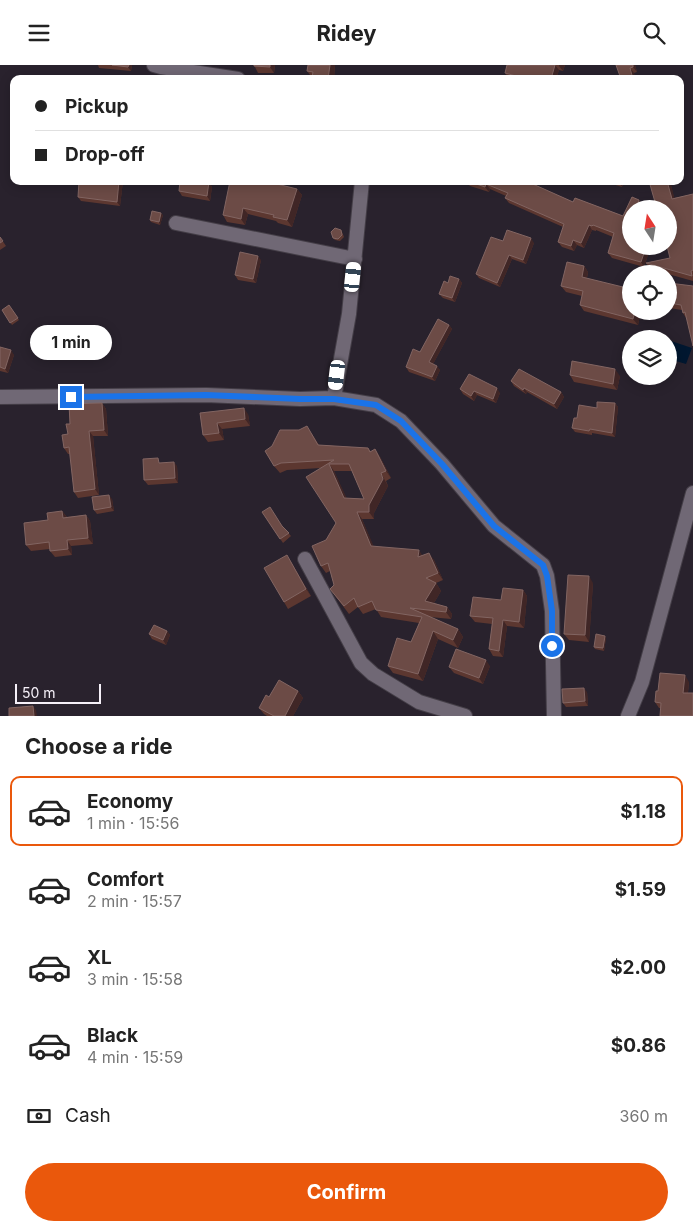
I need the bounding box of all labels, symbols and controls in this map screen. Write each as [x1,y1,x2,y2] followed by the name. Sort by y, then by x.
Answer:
[25,19,53,47] icon: menu
[640,19,668,47] icon: search
[316,20,377,46] text: Ridey
[65,95,128,118] text: Pickup
[65,143,145,166] text: Drop-off
[622,200,678,255] north arrow
[622,200,677,385] map controls
[343,261,362,293] car
[622,265,677,320] button: locate
[30,325,112,359] callout: 1 min
[622,330,677,385] button: layers
[51,332,91,352] text: 1 min
[327,359,346,391] car
[60,386,82,408] route end
[541,635,563,657] route start
[15,681,101,704] scale bar
[22,684,56,701] text: 50 m
[25,733,173,759] text: Choose a ride
[27,789,72,834] icon: car
[87,790,173,813] text: Economy
[620,800,666,823] text: $1.18
[87,813,179,833] text: 1 min · 15:56
[27,867,72,912] icon: car
[87,868,164,891] text: Comfort
[615,878,666,901] text: $1.59
[87,891,182,911] text: 2 min · 15:57
[27,945,72,990] icon: car
[87,946,112,969] text: XL
[610,956,666,979] text: $2.00
[87,969,183,989] text: 3 min · 15:58
[27,1023,72,1068] icon: car
[87,1024,138,1047] text: Black
[611,1034,666,1057] text: $0.86
[87,1047,183,1067] text: 4 min · 15:59
[25,1102,53,1130] icon: cash
[65,1104,111,1127] text: Cash
[620,1106,668,1126] text: 360 m
[25,1163,668,1221] button: Confirm

